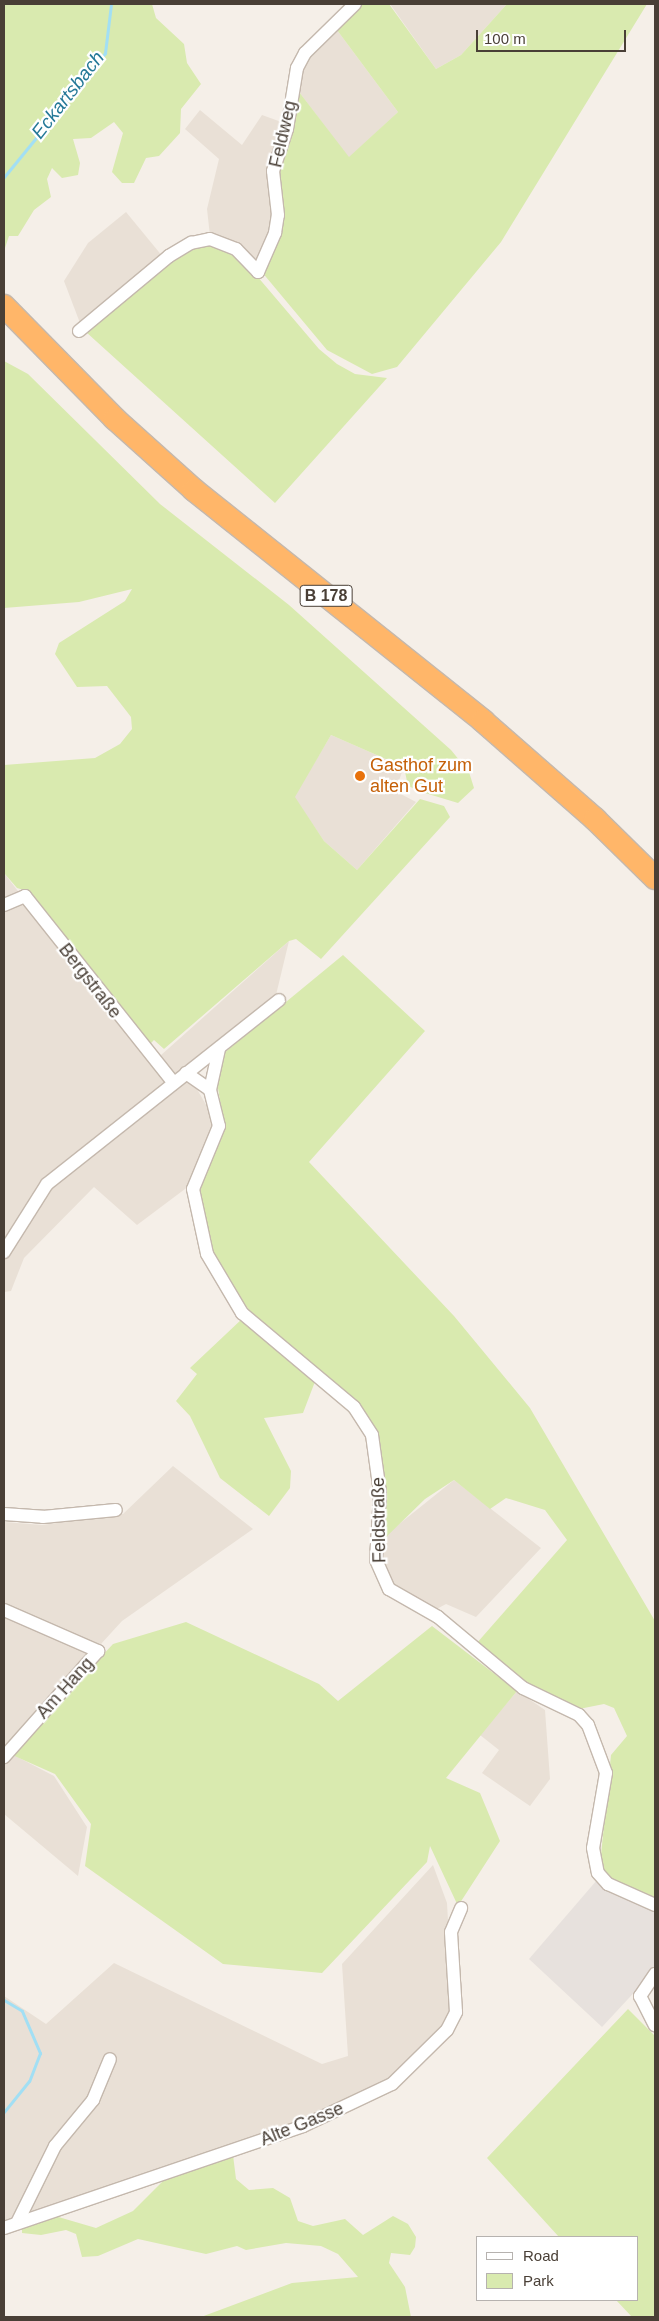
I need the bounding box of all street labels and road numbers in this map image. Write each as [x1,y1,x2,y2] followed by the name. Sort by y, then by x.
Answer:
[265,98,301,170] street label: Feldweg
[298,582,354,610] road number: B 178
[54,939,126,1023] street label: Bergstraße
[367,1477,391,1563] street label: Feldstraße
[32,1653,98,1723] street label: Am Hang
[257,2097,347,2151] street label: Alte Gasse

